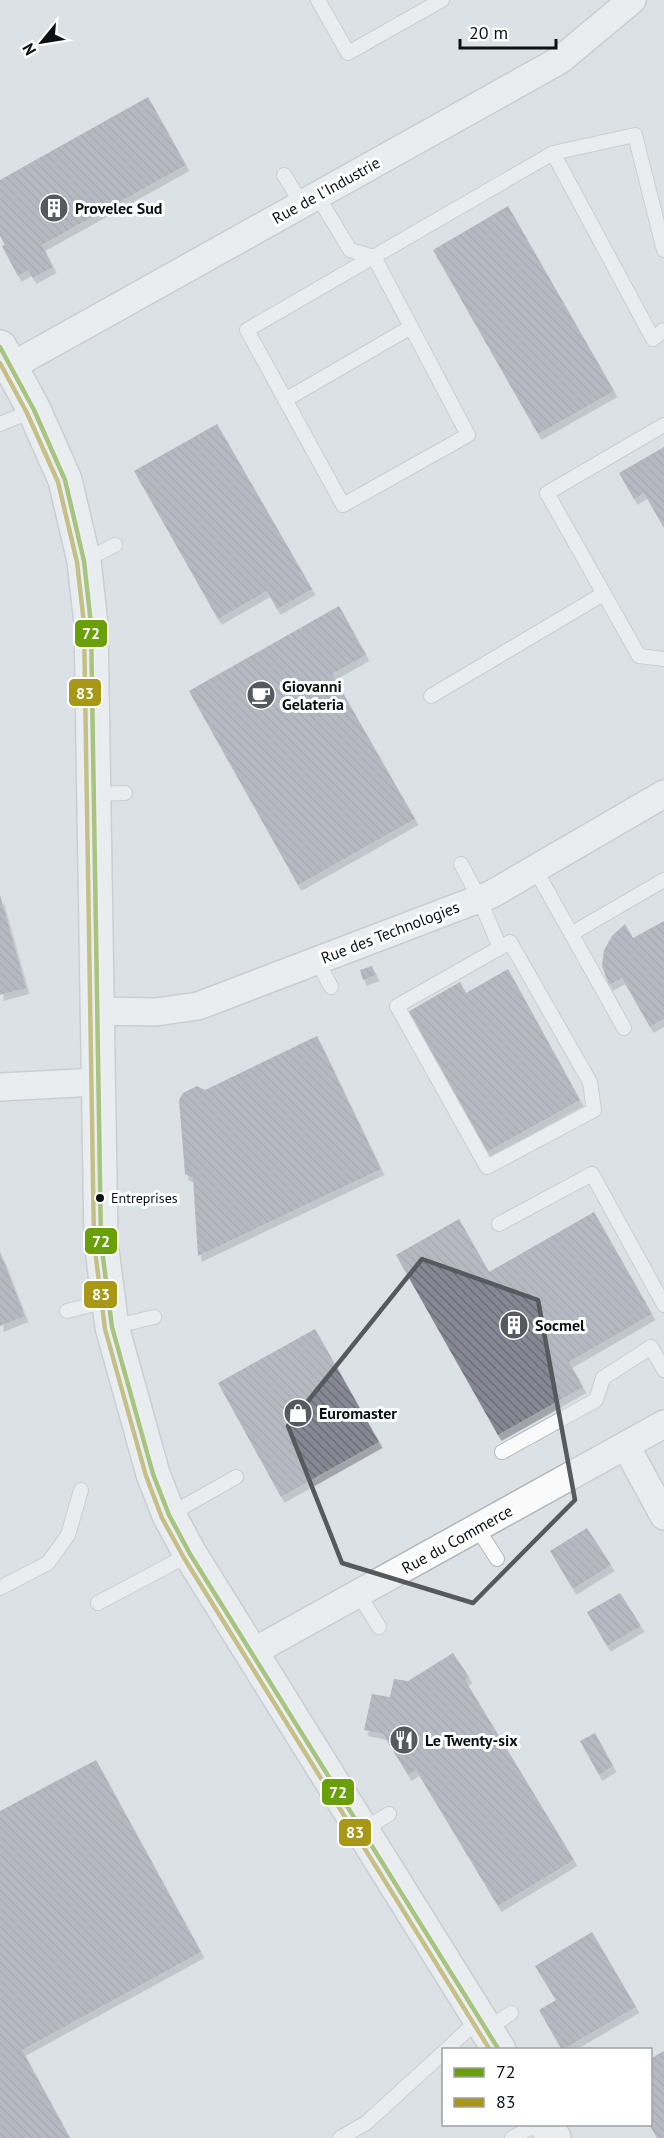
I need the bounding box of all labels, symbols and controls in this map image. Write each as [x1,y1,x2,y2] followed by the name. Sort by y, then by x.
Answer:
[12,12,72,72] north arrow
[460,12,556,50] scale bar
[469,21,508,44] text: 20 m
[18,40,40,59] text: N
[269,152,383,228] street label: Rue de l'Industrie
[38,192,70,224] building icon: Provelec Sud
[75,198,162,218] place label: Provelec Sud
[74,619,108,648] line badge: 72
[82,623,100,643] text: 72
[282,676,344,714] place label: Giovanni Gelateria
[68,678,102,707] line badge: 83
[245,679,277,711] cafe icon: Giovanni Gelateria
[76,683,94,703] text: 83
[318,896,462,968] street label: Rue des Technologies
[111,1189,178,1207] place label: Entreprises
[94,1192,106,1204] marker: Entreprises
[84,1227,118,1255] line badge: 72
[92,1231,110,1251] text: 72
[83,1280,118,1309] line badge: 83
[92,1284,110,1304] text: 83
[498,1309,530,1341] building icon: Socmel
[535,1315,585,1335] place label: Socmel
[282,1397,314,1429] shop icon: Euromaster
[319,1403,397,1423] place label: Euromaster
[398,1500,516,1578] street label: Rue du Commerce
[388,1724,420,1756] restaurant icon: Le Twenty-six
[425,1730,518,1750] place label: Le Twenty-six
[321,1778,355,1806] line badge: 72
[329,1782,347,1802] text: 72
[338,1818,372,1847] line badge: 83
[346,1822,364,1842] text: 83
[442,2048,652,2126] legend
[496,2060,516,2083] text: 72
[496,2090,516,2113] text: 83

